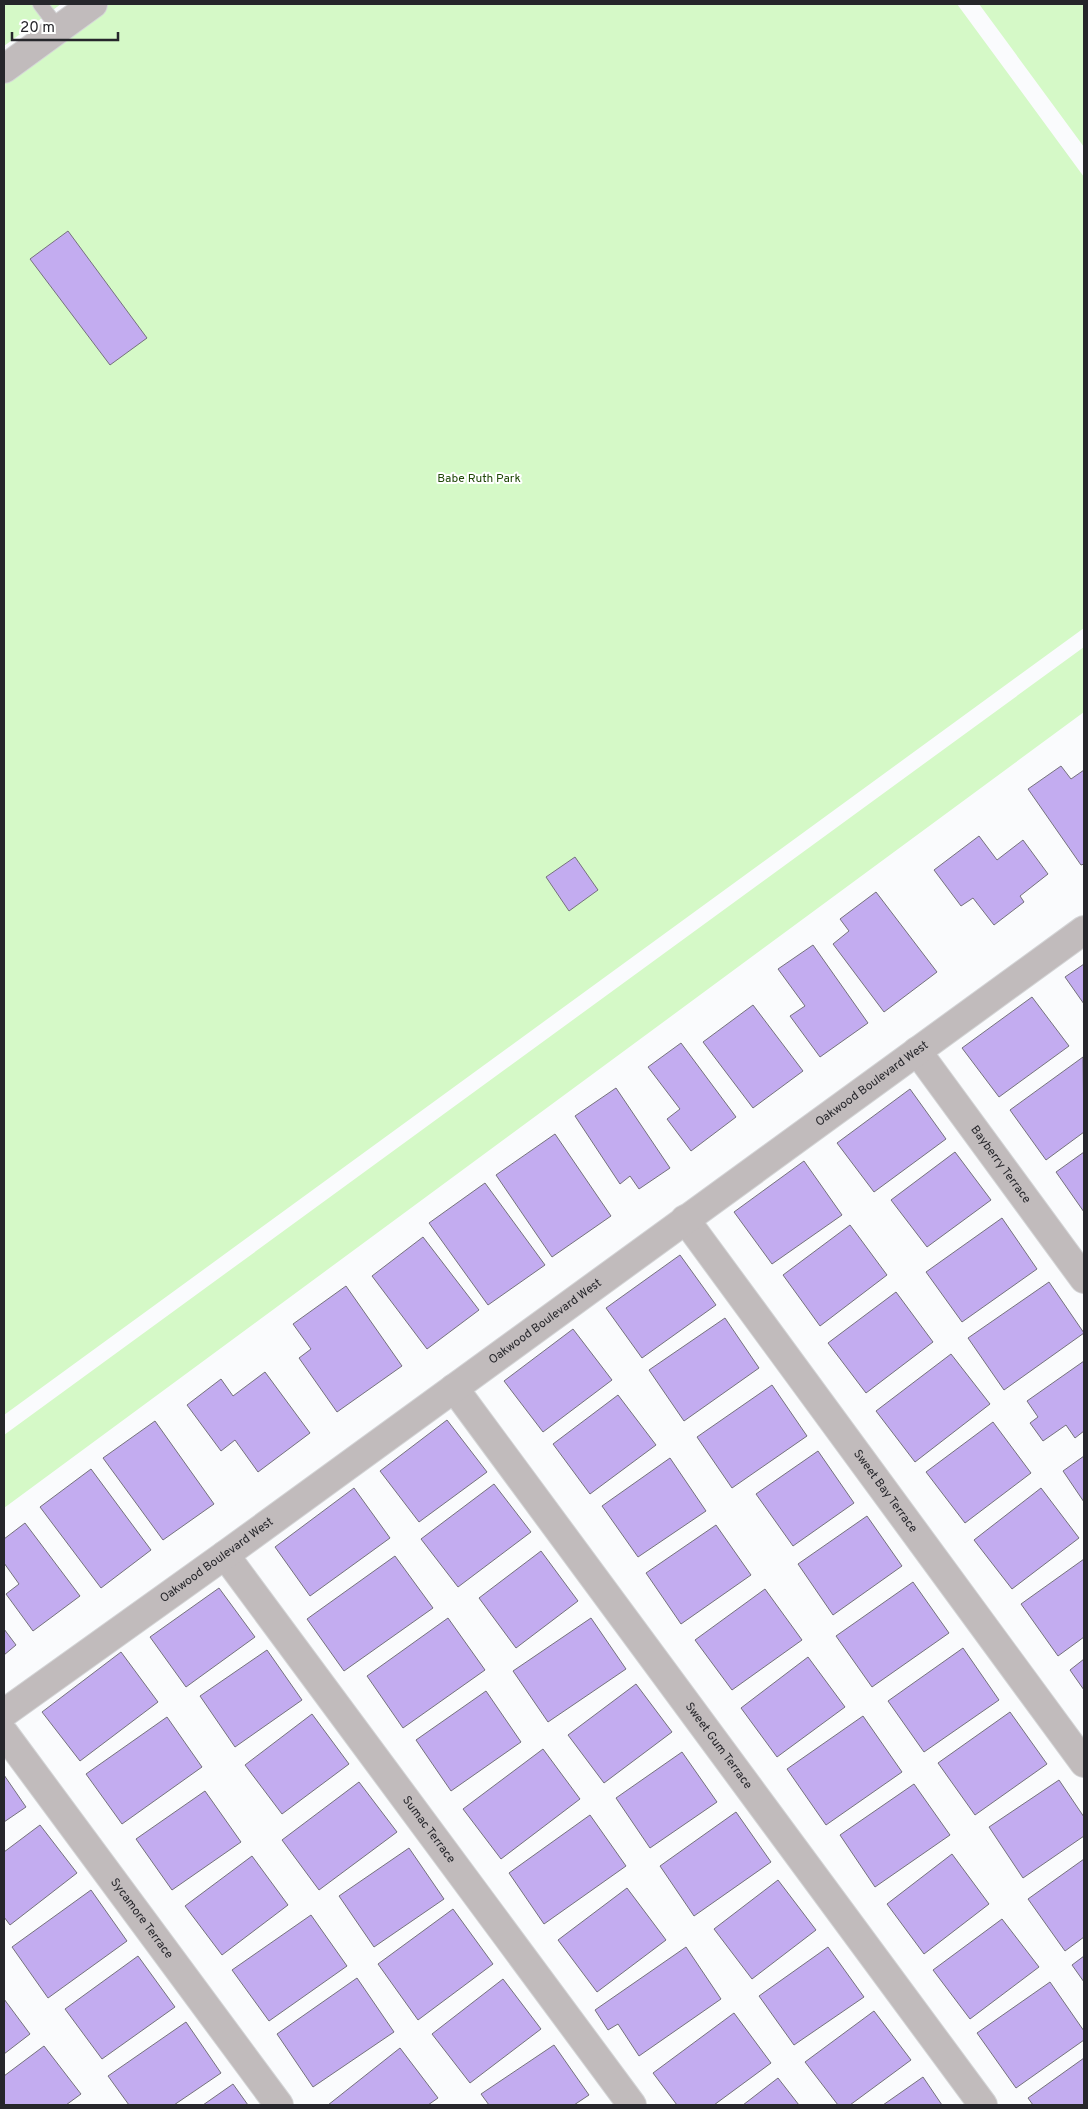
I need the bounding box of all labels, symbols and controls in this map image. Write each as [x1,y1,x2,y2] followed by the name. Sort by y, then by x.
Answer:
[12,10,119,42] scale bar
[20,19,55,38] text: 20 m
[437,471,521,487] park label: Babe Ruth Park
[812,1038,932,1131] street label: Oakwood Boulevard West
[966,1123,1034,1207] street label: Bayberry Terrace
[486,1275,605,1368] street label: Oakwood Boulevard West
[849,1447,921,1536] street label: Sweet Bay Terrace
[157,1514,277,1607] street label: Oakwood Boulevard West
[681,1700,755,1793] street label: Sweet Gum Terrace
[398,1793,459,1867] street label: Sumac Terrace
[106,1875,176,1962] street label: Sycamore Terrace

